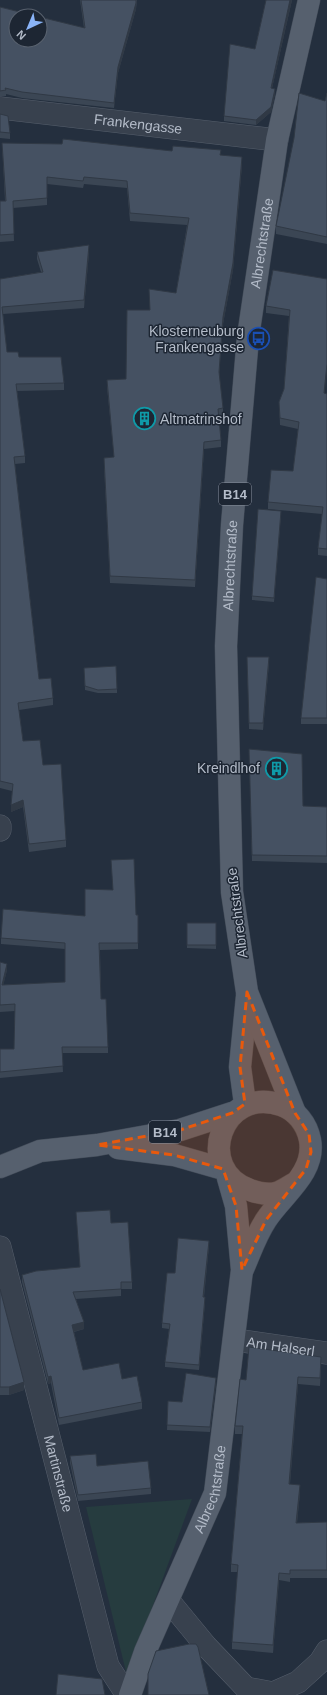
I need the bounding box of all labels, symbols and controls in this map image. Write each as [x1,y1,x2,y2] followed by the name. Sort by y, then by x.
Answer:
[8,8,48,48] north arrow
[14,28,28,42] text: N
[93,111,183,137] street label: Frankengasse
[247,197,276,289] street label: Albrechtstraße
[149,323,244,355] place label: Klosterneuburg Frankengasse
[246,326,272,352] bus stop icon: Klosterneuburg Frankengasse
[131,406,157,432] building icon: Altmatrinshof
[160,411,242,427] place label: Altmatrinshof
[219,483,251,505] road number: B14
[220,519,240,611] street label: Albrechtstraße
[263,755,289,781] building icon: Kreindlhof
[197,760,260,776] place label: Kreindlhof
[223,867,250,959] street label: Albrechtstraße
[149,1121,181,1143] road number: B14
[245,1334,316,1359] street label: Am Halserl
[41,1434,76,1514] street label: Martinstraße
[190,1444,229,1535] street label: Albrechtstraße

